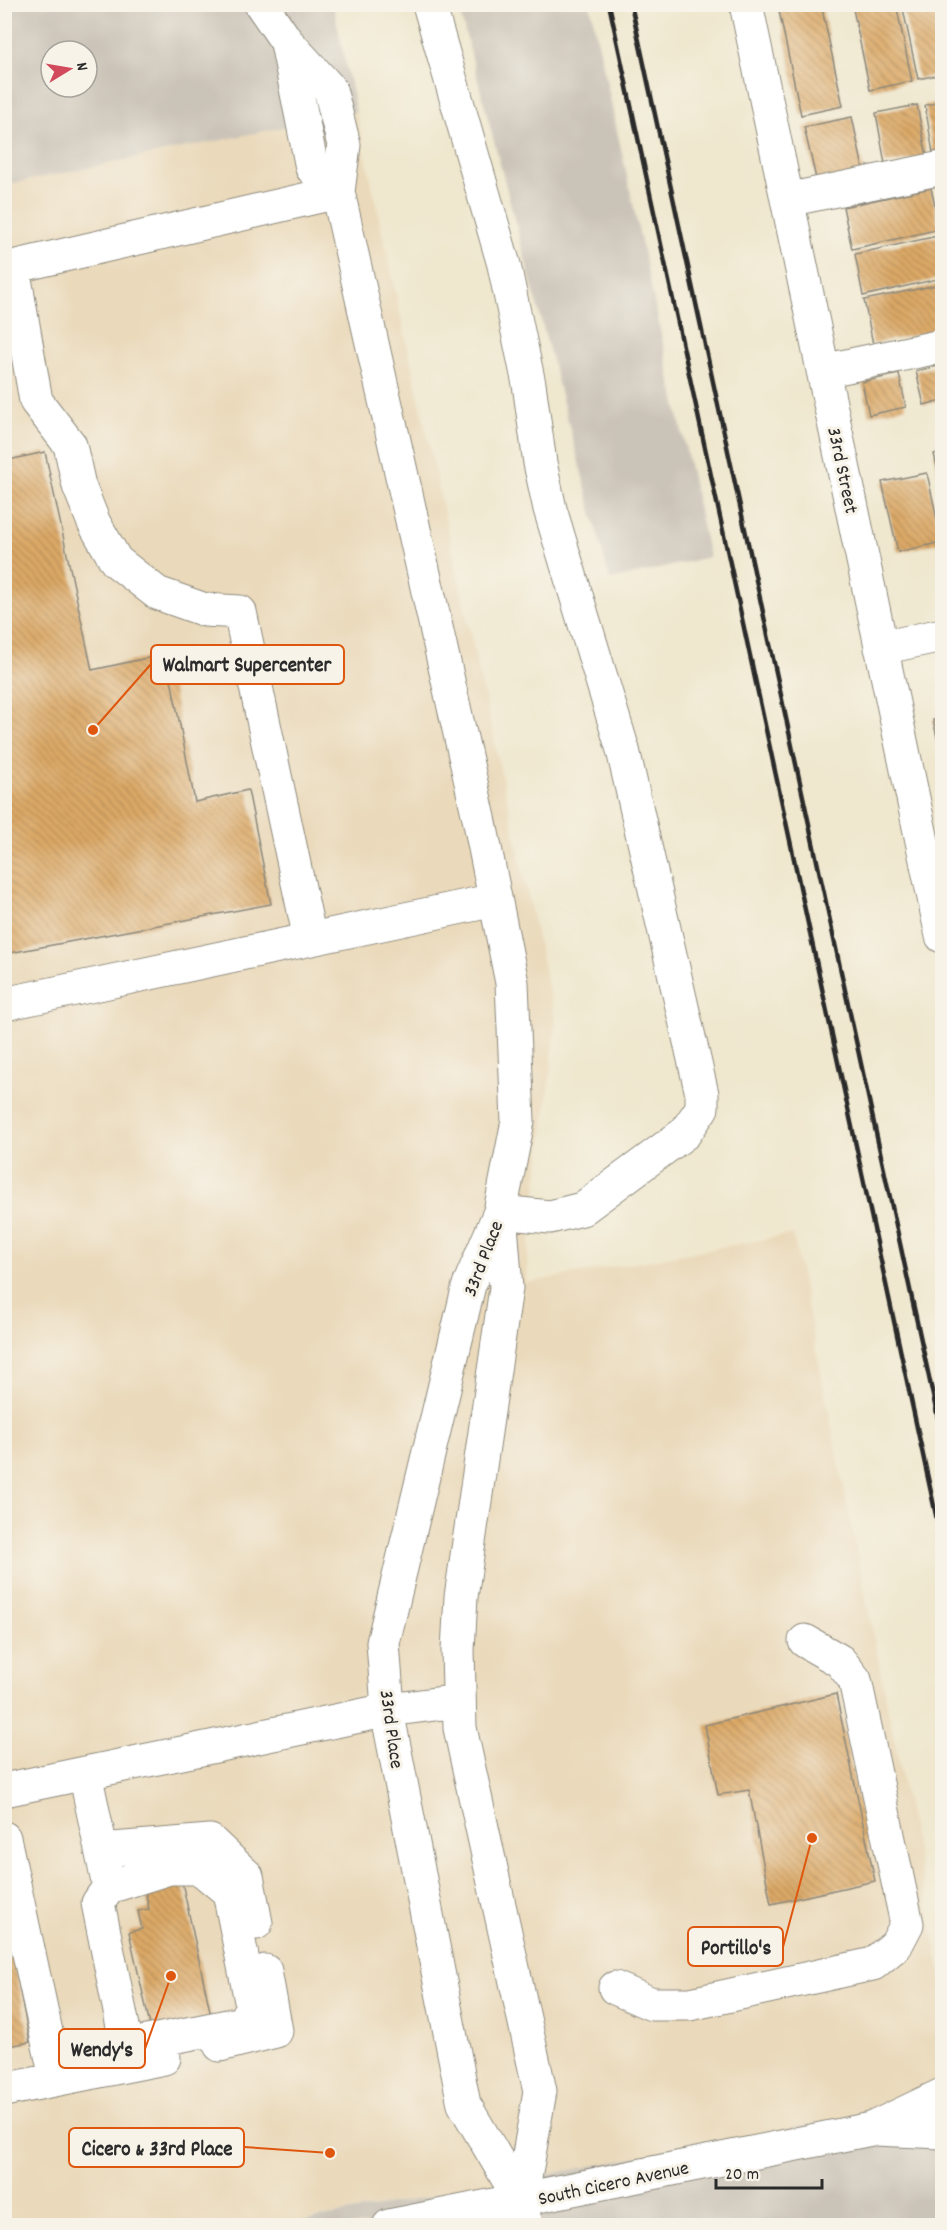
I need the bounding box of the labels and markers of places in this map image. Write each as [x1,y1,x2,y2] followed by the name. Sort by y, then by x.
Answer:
[151,645,344,684] callout: Walmart Supercenter
[688,1927,783,1966] callout: Portillo's
[59,2029,145,2068] callout: Wendy's
[69,2128,244,2167] callout: Cicero & 33rd Place

